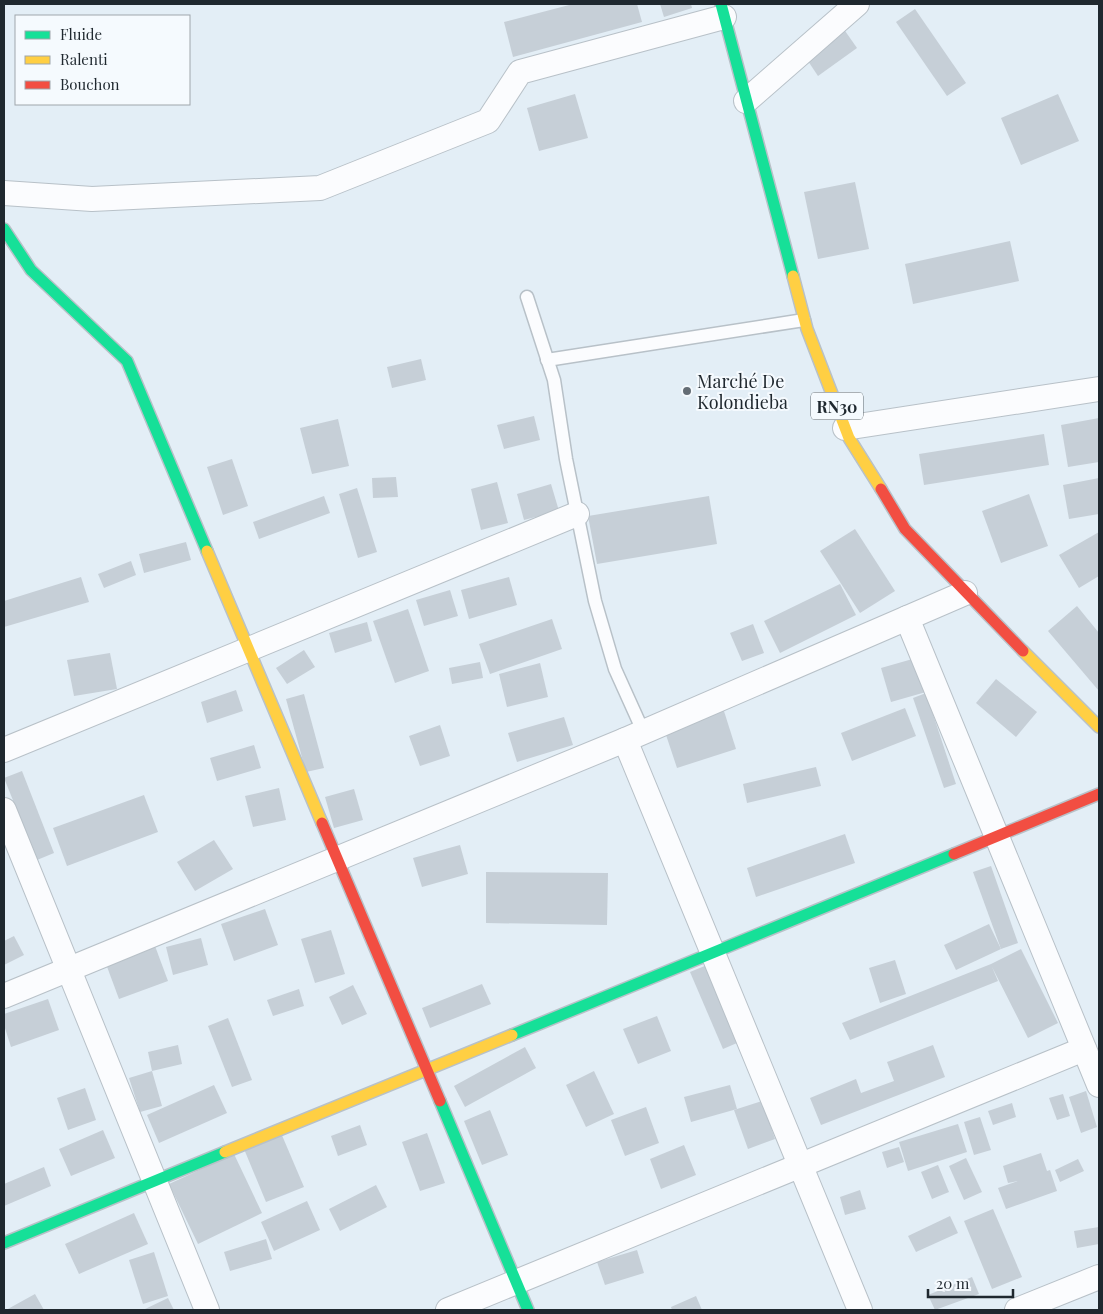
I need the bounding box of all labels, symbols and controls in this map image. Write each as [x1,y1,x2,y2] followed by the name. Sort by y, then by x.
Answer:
[15,15,190,105] legend
[60,24,102,44] text: Fluide
[60,49,108,69] text: Ralenti
[60,74,120,94] text: Bouchon
[697,369,788,414] place label: Marché De Kolondieba
[681,385,693,397] marker: Marché De Kolondieba
[811,392,863,420] road number: RN30
[928,1266,1013,1298] scale bar
[936,1273,970,1293] text: 20 m

